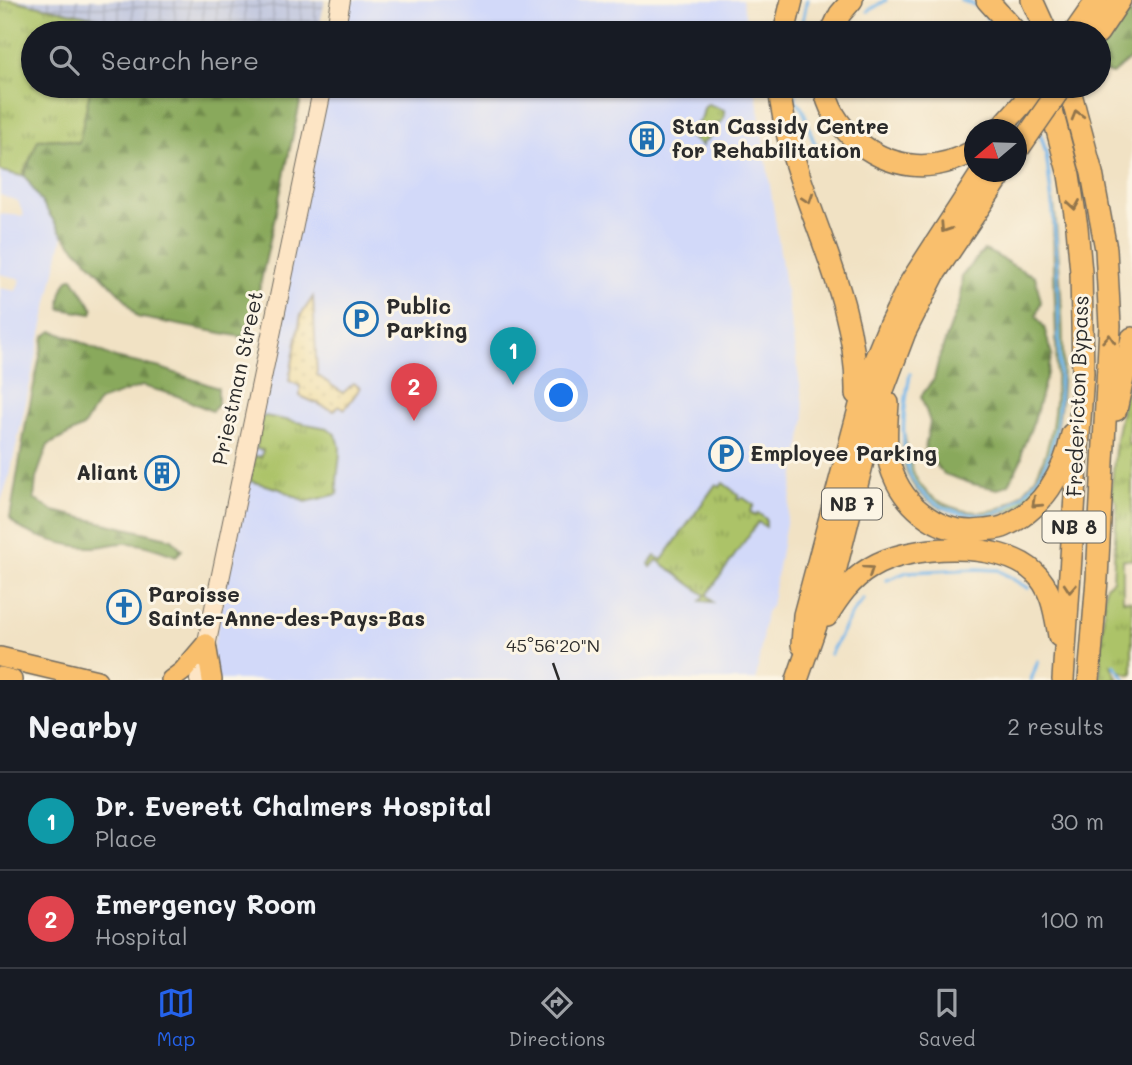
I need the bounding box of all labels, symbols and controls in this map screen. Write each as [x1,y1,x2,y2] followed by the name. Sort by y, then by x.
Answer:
[21,21,1111,98] search box
[45,41,83,79] icon: search
[101,43,259,77] text: Search here
[1071,109,1086,121] one-way arrow
[672,112,889,163] place label: Stan Cassidy Centre for Rehabilitation
[964,119,1027,182] north arrow
[628,120,666,158] building icon: Stan Cassidy Centre for Rehabilitation
[800,192,814,204] one-way arrow
[1066,199,1081,211] one-way arrow
[940,221,953,234] one-way arrow
[205,288,268,467] street label: Priestman Street
[386,292,467,343] place label: Public Parking
[1059,295,1094,497] street label: Fredericton Bypass
[342,300,380,338] parking icon: Public Parking
[490,327,536,385] pin: 1
[1101,333,1116,344] one-way arrow
[391,363,437,421] pin: 2
[544,378,578,412] your location
[707,435,745,473] parking icon: Employee Parking
[750,439,937,467] place label: Employee Parking
[143,454,181,492] building icon: Aliant
[76,458,138,485] place label: Aliant
[822,489,882,520] road number: NB 7
[1031,495,1044,508] one-way arrow
[1042,512,1106,542] road number: NB 8
[861,566,874,578] one-way arrow
[148,580,425,632] place label: Paroisse Sainte-Anne-des-Pays-Bas
[1062,583,1077,594] one-way arrow
[105,588,143,626] church icon: Paroisse Sainte-Anne-des-Pays-Bas
[506,633,600,657] text: 45°56'20"N
[28,706,138,746] text: Nearby
[1007,711,1104,741] text: 2 results
[95,789,491,823] text: Dr. Everett Chalmers Hospital
[46,806,56,836] text: 1
[1051,806,1104,836] text: 30 m
[95,823,157,853] text: Place
[95,887,316,921] text: Emergency Room
[45,904,57,934] text: 2
[1040,904,1104,934] text: 100 m
[95,921,188,951] text: Hospital
[157,984,195,1051] tab: Map
[509,984,605,1051] tab: Directions
[919,984,975,1051] tab: Saved

